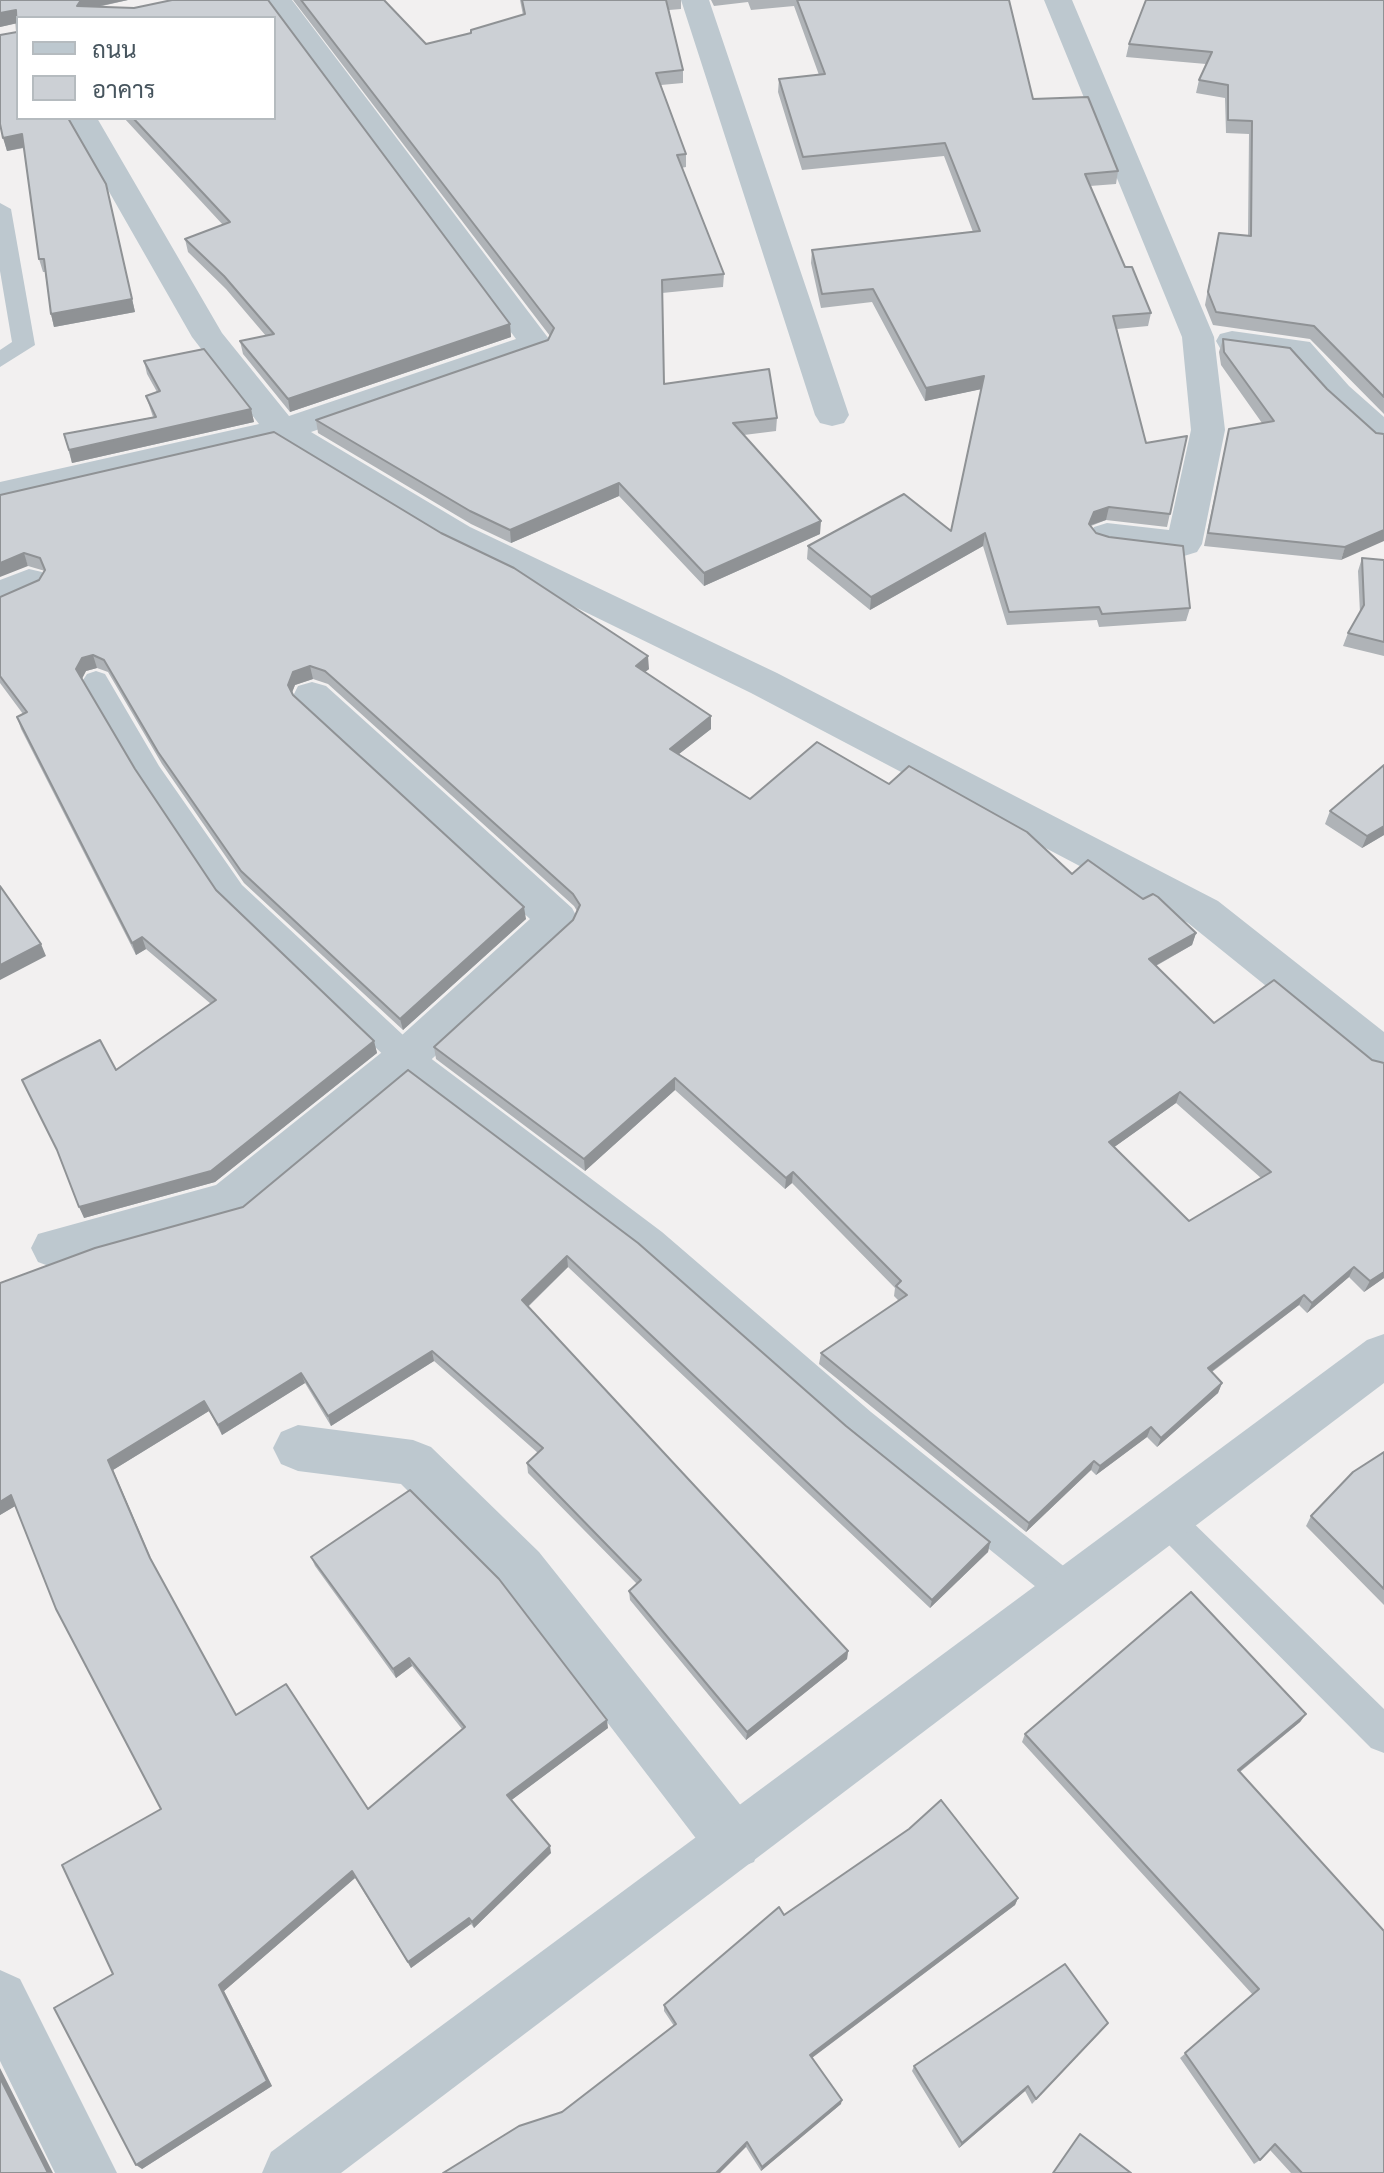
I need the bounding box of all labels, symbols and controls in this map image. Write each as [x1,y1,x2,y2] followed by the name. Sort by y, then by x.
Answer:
[16,16,276,120] legend
[92,34,137,63] text: ถนน
[92,74,155,103] text: อาคาร

